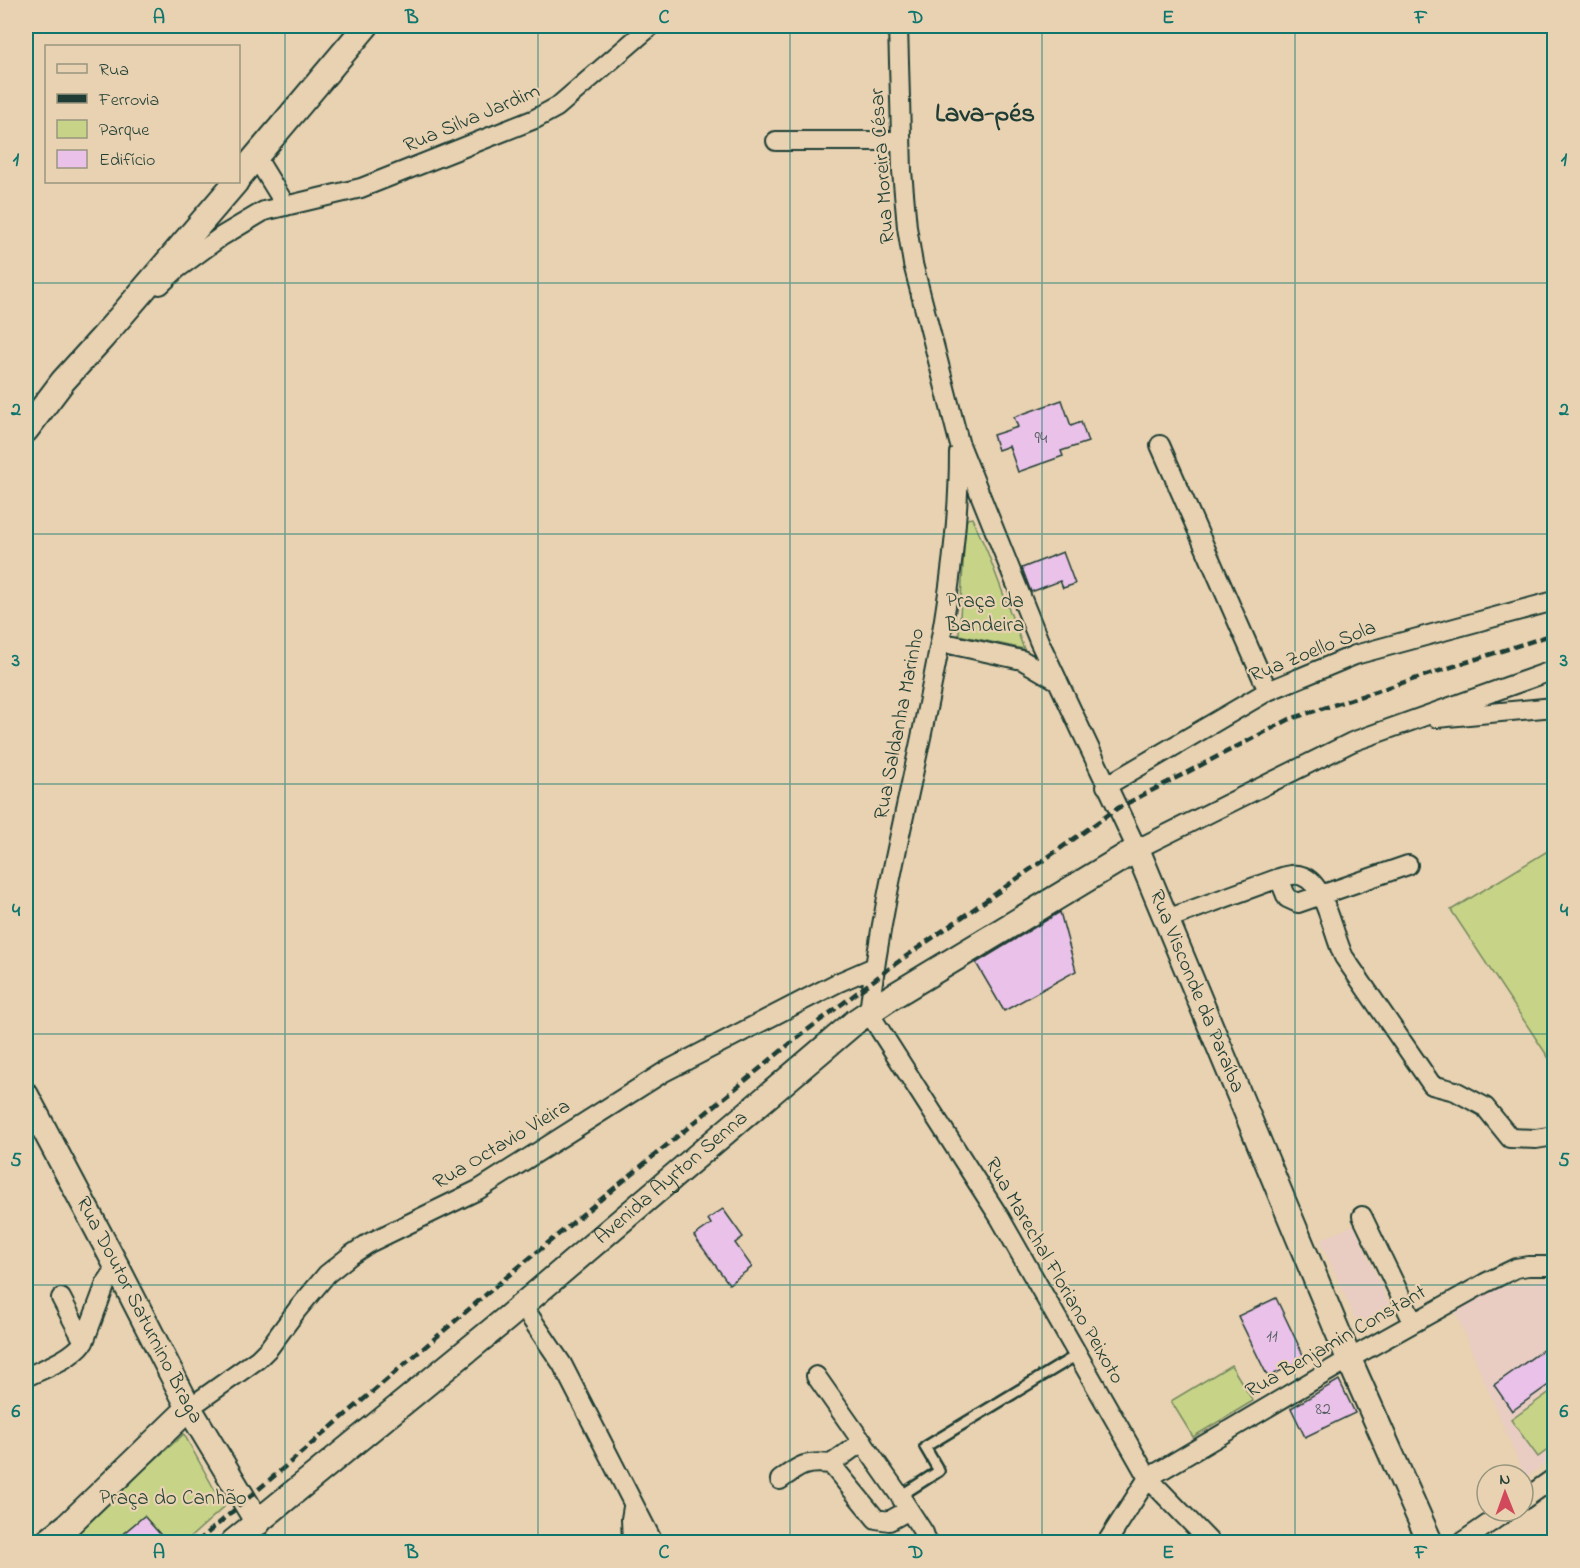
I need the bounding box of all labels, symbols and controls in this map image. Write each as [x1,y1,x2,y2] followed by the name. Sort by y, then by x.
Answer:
[153,4,165,33] text: A
[404,4,419,33] text: B
[659,4,670,33] text: C
[908,4,923,33] text: D
[1162,4,1174,33] text: E
[1414,4,1428,33] text: F
[45,45,240,183] legend
[99,58,129,84] text: Rua
[399,77,545,161] street label: Rua Silva Jardim
[863,87,903,245] street label: Rua Moreira César
[98,88,159,114] text: Ferrovia
[935,95,1035,134] district label: Lava-pés
[99,118,150,144] text: Parque
[13,146,20,175] text: 1
[1561,146,1568,175] text: 1
[99,148,155,174] text: Edifício
[10,396,21,425] text: 2
[1558,396,1569,425] text: 2
[1035,426,1048,452] house number: 94
[945,587,1024,641] park label: Praça da Bandeira
[1245,613,1381,691] street label: Rua Zoello Sola
[867,626,933,822] street label: Rua Saldanha Marinho
[11,647,20,676] text: 3
[1559,647,1568,676] text: 3
[1141,885,1252,1098] street label: Rua Visconde da Paraíba
[12,897,21,926] text: 4
[1560,897,1569,926] text: 4
[428,1092,576,1198] street label: Rua Octavio Vieira
[588,1104,755,1252] street label: Avenida Ayrton Senna
[10,1147,22,1176] text: 5
[1558,1147,1570,1176] text: 5
[977,1152,1131,1390] street label: Rua Marechal Floriano Peixoto
[67,1191,210,1430] street label: Rua Doutor Saturnino Braga
[1240,1278,1432,1406] street label: Rua Benjamin Constant
[1266,1324,1278,1350] house number: 11
[1315,1397,1331,1423] house number: 82
[12,1398,21,1427] text: 6
[1560,1398,1569,1427] text: 6
[1475,1463,1535,1523] north arrow
[1499,1468,1511,1492] text: N
[99,1484,247,1514] park label: Praça do Canhão
[153,1539,165,1568] text: A
[404,1539,419,1568] text: B
[659,1539,670,1568] text: C
[908,1539,923,1568] text: D
[1162,1539,1174,1568] text: E
[1414,1539,1428,1568] text: F

